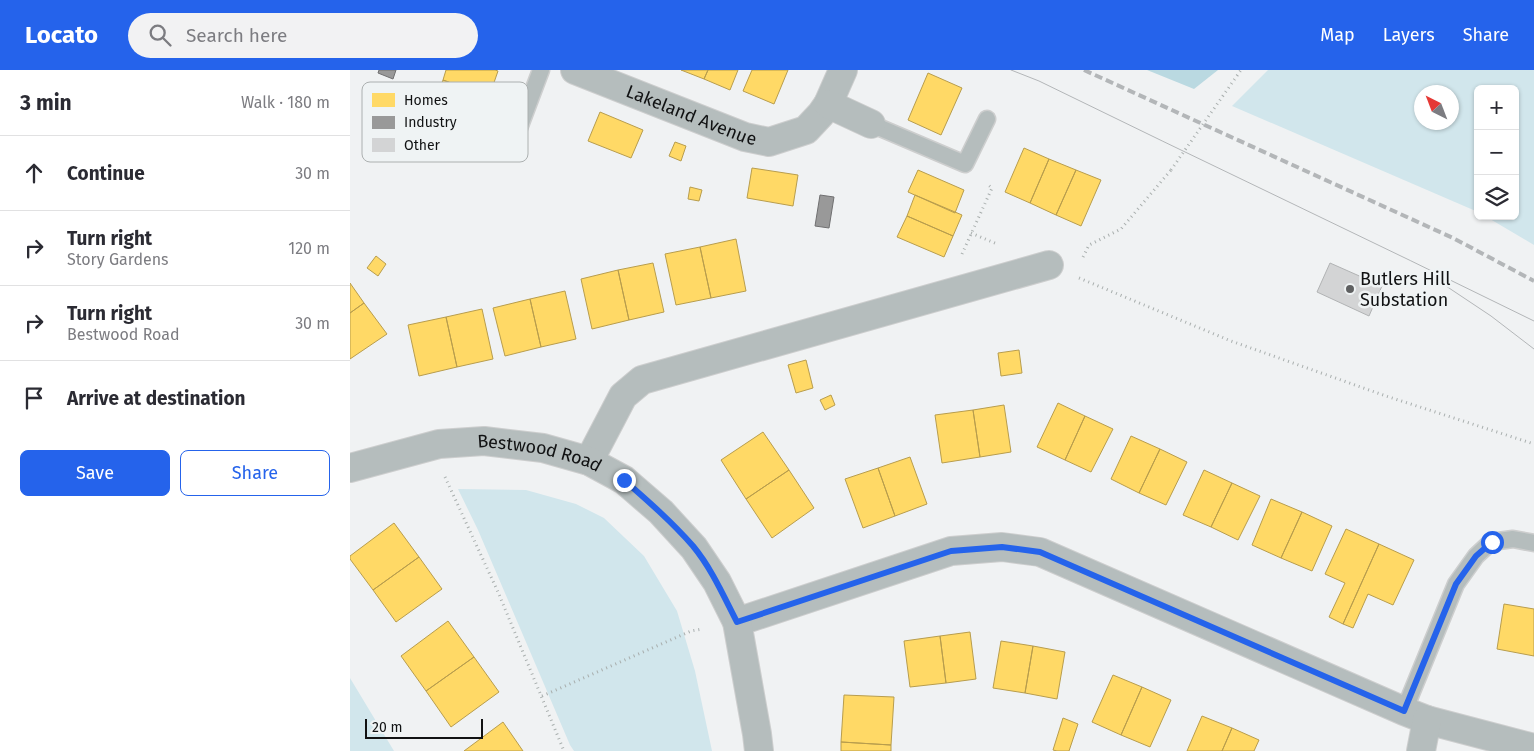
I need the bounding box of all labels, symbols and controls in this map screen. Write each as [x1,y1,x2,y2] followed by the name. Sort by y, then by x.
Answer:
[128,13,478,58] search box
[25,21,98,49] text: Locato
[146,21,174,49] icon: search
[186,24,287,47] text: Search here
[1320,24,1355,46] text: Map
[1383,24,1435,46] text: Layers
[1463,24,1509,46] text: Share
[623,80,758,150] street label: Lakeland Avenue
[362,82,528,162] legend
[1414,85,1459,130] north arrow
[1474,85,1519,220] map controls
[1474,85,1519,130] button: +
[20,90,72,116] text: 3 min
[404,92,448,109] text: Homes
[241,93,330,112] text: Walk · 180 m
[404,114,457,131] text: Industry
[1474,130,1519,175] button: −
[404,137,441,154] text: Other
[20,159,48,187] icon: ahead
[67,162,145,185] text: Continue
[295,164,330,183] text: 30 m
[1474,175,1519,220] button: layers
[67,227,152,250] text: Turn right
[20,234,48,262] icon: right
[288,239,330,258] text: 120 m
[67,250,169,269] text: Story Gardens
[1360,268,1450,311] place label: Butlers Hill Substation
[1344,283,1356,295] marker: Butlers Hill Substation
[67,302,152,325] text: Turn right
[20,309,48,337] icon: right
[295,314,330,333] text: 30 m
[67,325,180,344] text: Bestwood Road
[20,384,48,412] icon: arrive
[67,387,246,410] text: Arrive at destination
[477,430,606,477] street label: Bestwood Road
[20,450,170,496] button: Save
[180,450,330,496] button: Share
[613,469,636,492] route end
[1481,531,1504,554] route start
[365,716,482,739] scale bar
[372,719,402,736] text: 20 m

